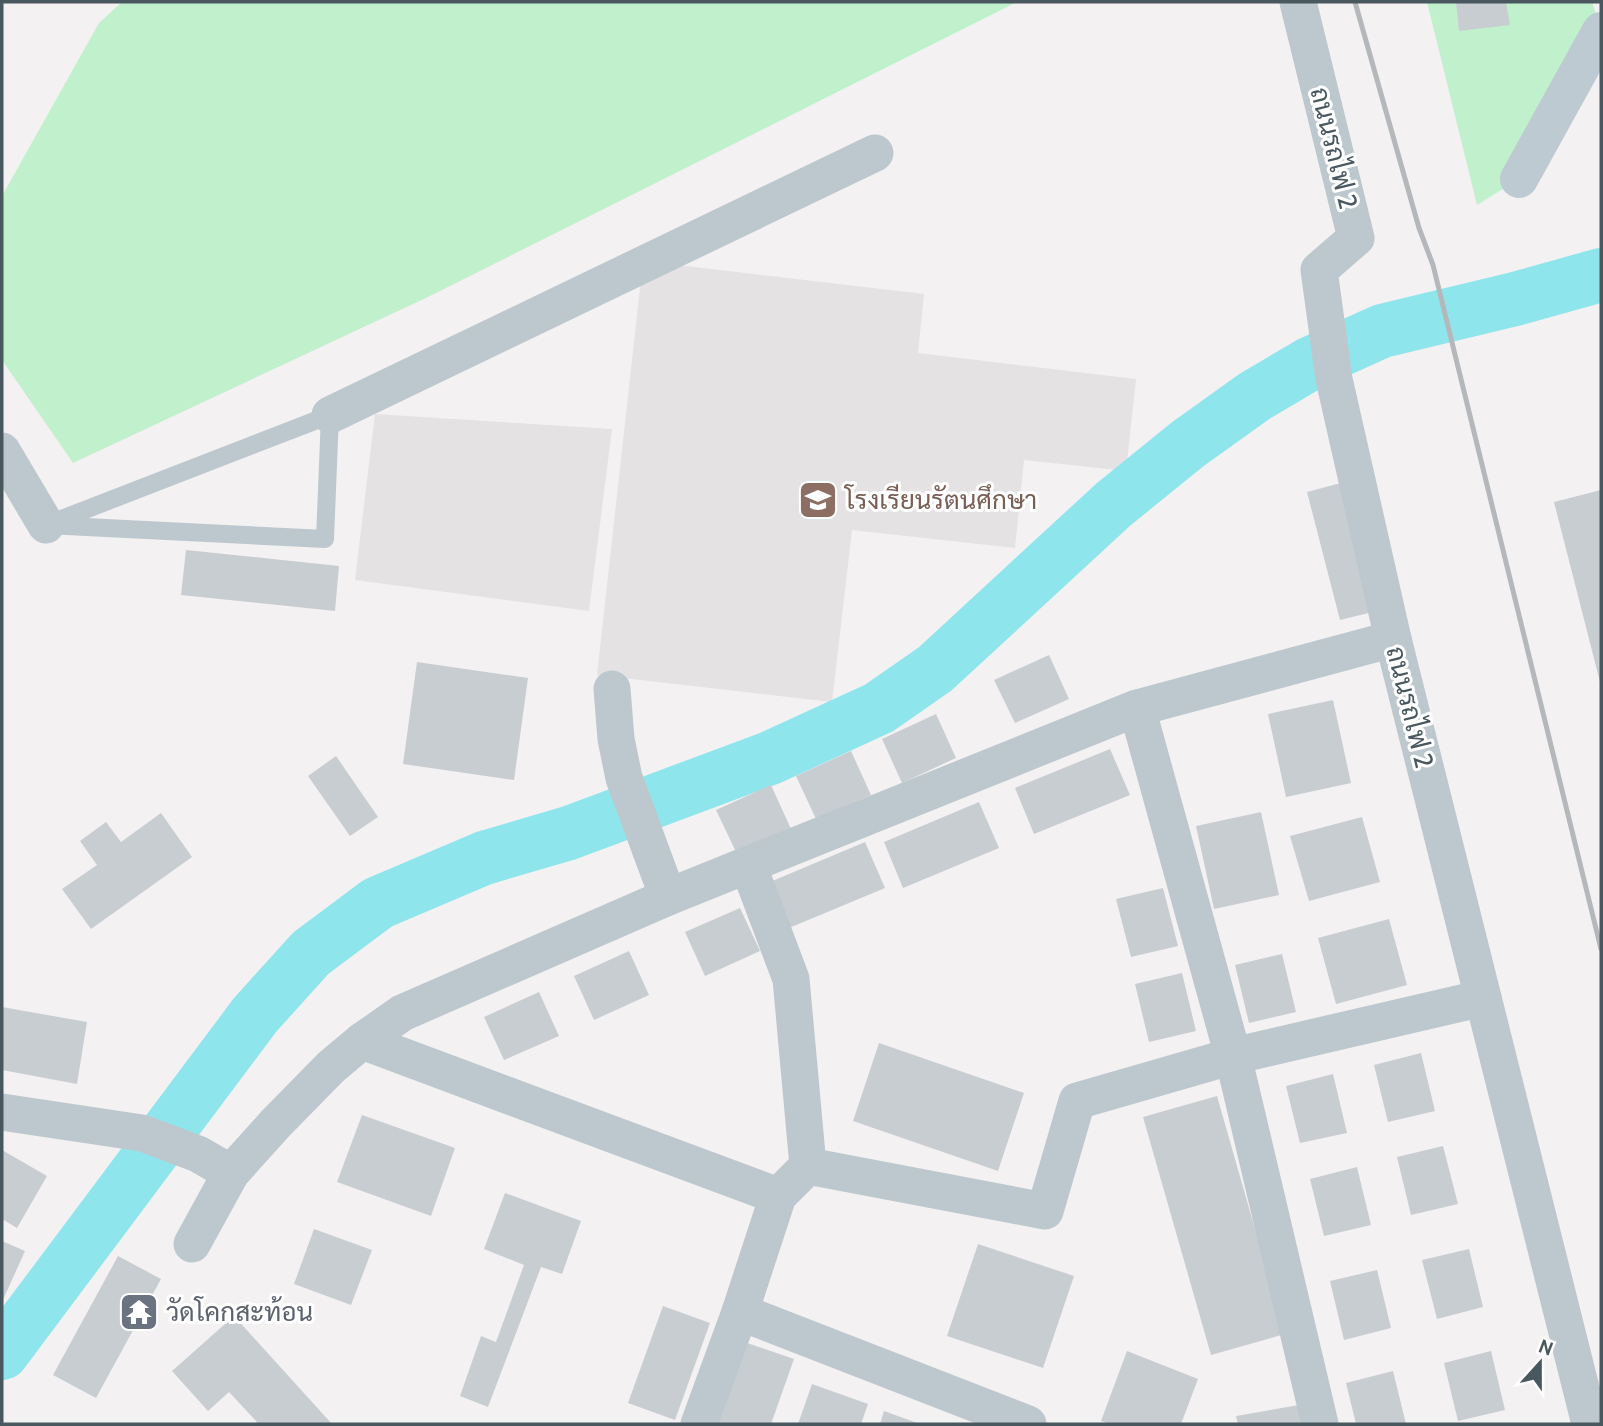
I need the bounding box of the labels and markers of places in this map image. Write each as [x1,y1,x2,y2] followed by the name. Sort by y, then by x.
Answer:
[797,479,839,521] school or university icon: โรงเรียนรัตนศึกษา
[843,484,1037,516] place label: โรงเรียนรัตนศึกษา
[118,1291,160,1333] temple icon: วัดโคกสะท้อน
[166,1296,313,1328] place label: วัดโคกสะท้อน

